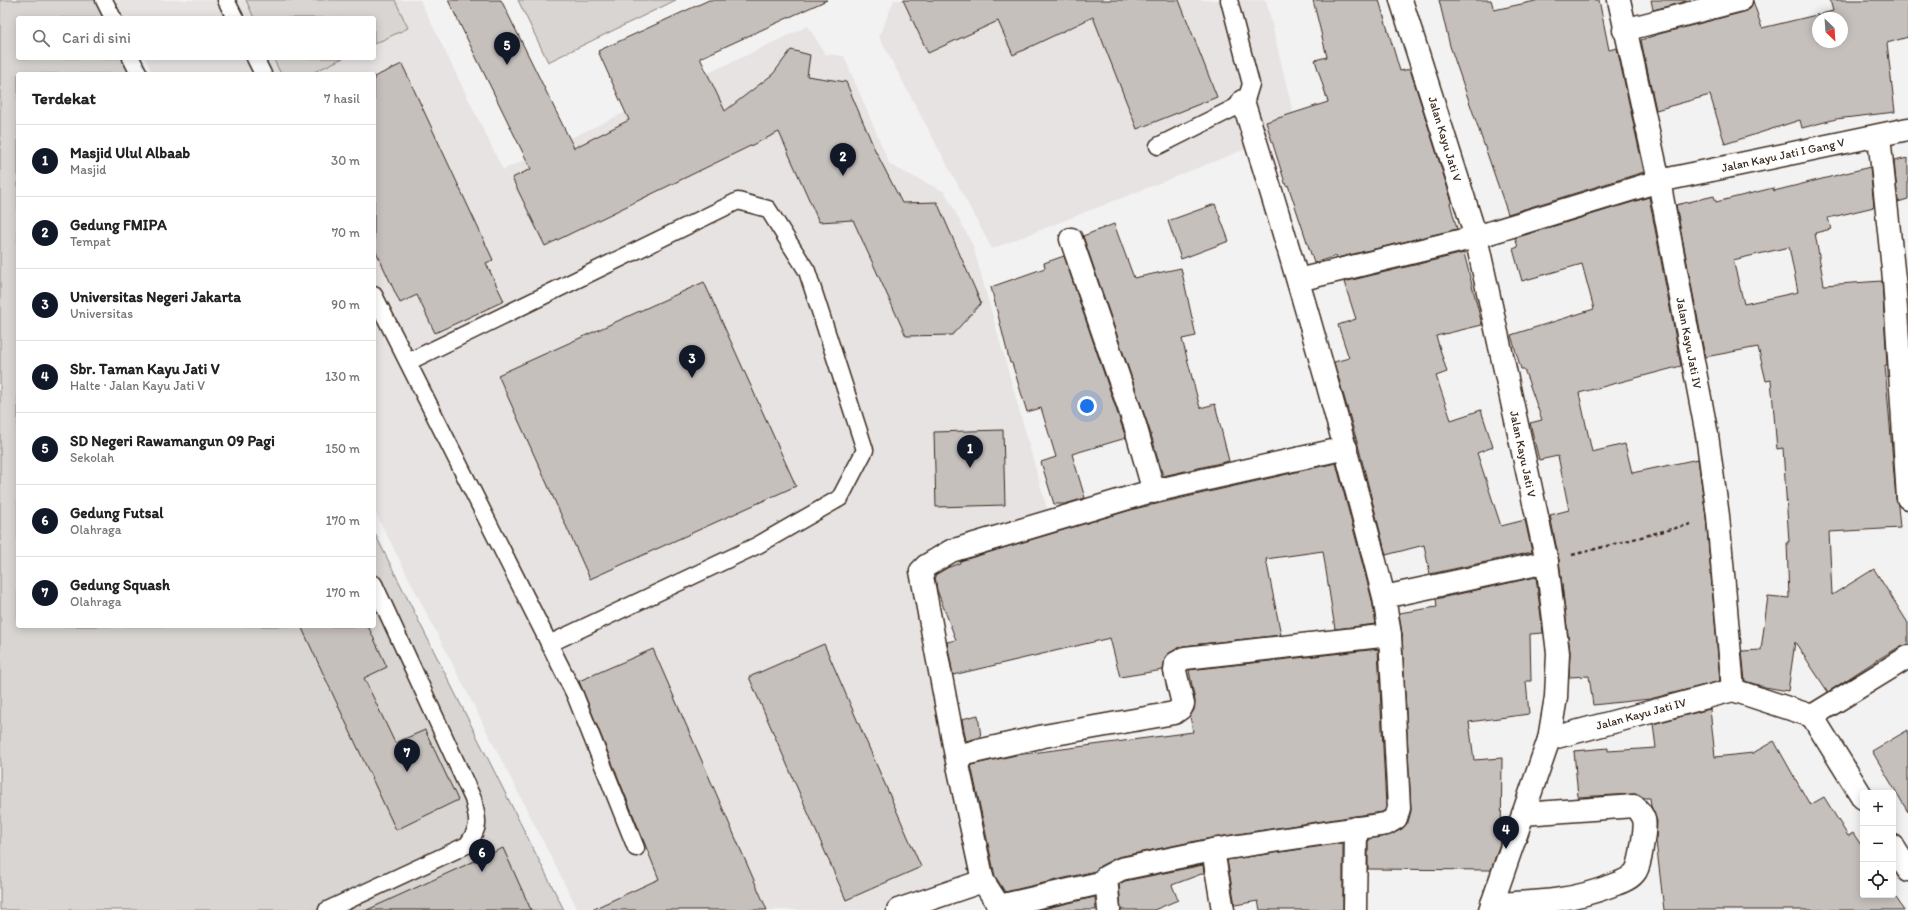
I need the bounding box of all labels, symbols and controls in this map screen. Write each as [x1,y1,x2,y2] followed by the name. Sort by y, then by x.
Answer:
[1812,12,1848,48] north arrow
[16,16,376,60] search box
[30,27,52,49] icon: search
[62,29,131,47] text: Cari di sini
[494,32,520,65] pin: 5
[32,88,96,108] text: Terdekat
[324,91,360,106] text: 7 hasil
[1425,95,1465,183] street label: Jalan Kayu Jati V
[1720,135,1846,175] street label: Jalan Kayu Jati I Gang V
[830,143,856,176] pin: 2
[70,144,190,162] text: Masjid Ulul Albaab
[42,153,48,168] text: 1
[331,153,360,168] text: 30 m
[70,162,106,177] text: Masjid
[70,216,167,234] text: Gedung FMIPA
[42,225,48,240] text: 2
[332,225,360,240] text: 70 m
[70,234,111,249] text: Tempat
[70,288,241,306] text: Universitas Negeri Jakarta
[1673,296,1705,390] street label: Jalan Kayu Jati IV
[41,297,49,312] text: 3
[331,297,360,312] text: 90 m
[70,306,133,321] text: Universitas
[679,345,705,378] pin: 3
[70,360,220,378] text: Sbr. Taman Kayu Jati V
[41,369,49,384] text: 4
[325,369,360,384] text: 130 m
[70,378,205,393] text: Halte · Jalan Kayu Jati V
[1077,396,1097,416] your location
[1507,409,1539,499] street label: Jalan Kayu Jati V
[70,432,275,450] text: SD Negeri Rawamangun 09 Pagi
[957,435,983,468] pin: 1
[42,441,48,456] text: 5
[325,441,360,456] text: 150 m
[70,450,114,465] text: Sekolah
[70,504,163,522] text: Gedung Futsal
[42,513,48,528] text: 6
[326,513,360,528] text: 170 m
[70,522,122,537] text: Olahraga
[70,576,170,594] text: Gedung Squash
[42,585,48,600] text: 7
[326,585,360,600] text: 170 m
[70,594,122,609] text: Olahraga
[1594,695,1688,733] street label: Jalan Kayu Jati IV
[394,739,420,772] pin: 7
[1860,790,1896,898] map controls
[1860,790,1896,826] button: +
[1493,816,1519,849] pin: 4
[1860,826,1896,862] button: −
[469,839,495,872] pin: 6
[1860,862,1896,898] button: locate

